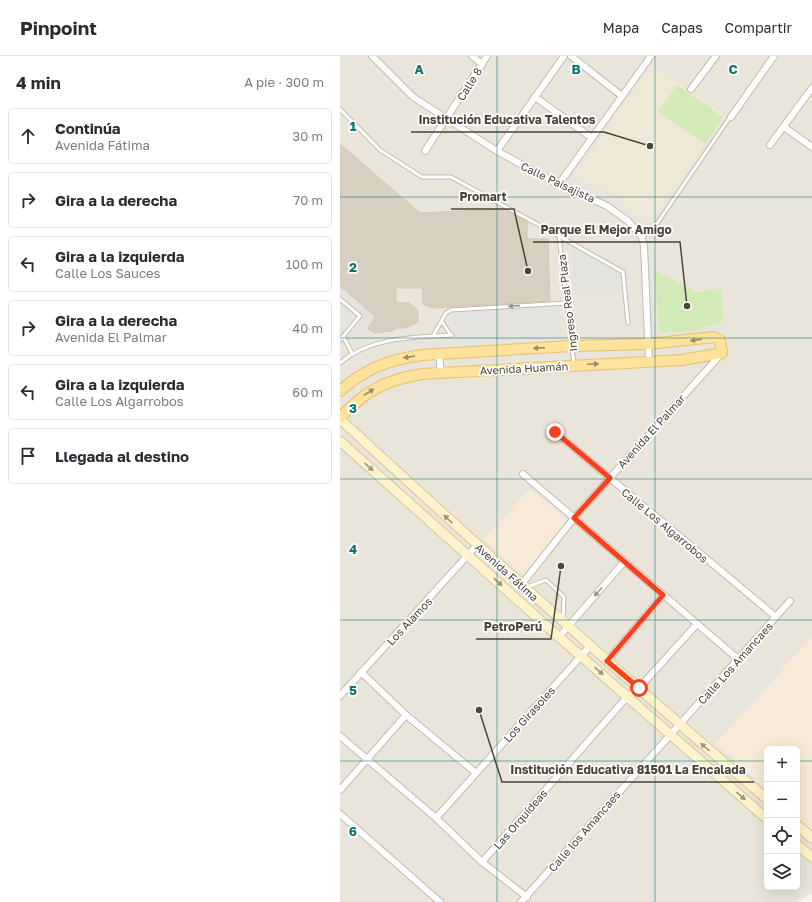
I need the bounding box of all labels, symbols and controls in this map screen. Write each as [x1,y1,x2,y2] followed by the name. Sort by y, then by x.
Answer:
[20,16,97,39] text: Pinpoint
[603,19,639,36] text: Mapa
[661,19,703,36] text: Capas
[725,19,792,36] text: Compartir
[414,61,424,77] text: A
[571,61,581,77] text: B
[728,61,738,77] text: C
[454,65,484,103] street label: Calle 8
[16,72,61,93] text: 4 min
[244,74,324,90] text: A pie · 300 m
[411,108,604,132] callout: Institución Educativa Talentos
[418,112,596,127] text: Institución Educativa Talentos
[350,118,357,134] text: 1
[55,119,121,137] text: Continúa
[17,125,39,147] icon: ahead
[293,128,323,144] text: 30 m
[55,137,150,153] text: Avenida Fátima
[519,159,597,205] street label: Calle Paisajista
[451,185,514,209] callout: Promart
[17,189,39,211] icon: right
[460,189,507,204] text: Promart
[55,191,177,209] text: Gira a la derecha
[293,192,323,208] text: 70 m
[533,218,680,242] callout: Parque El Mejor Amigo
[540,222,672,237] text: Parque El Mejor Amigo
[55,247,185,265] text: Gira a la izquierda
[17,253,39,275] icon: left
[555,254,579,352] street label: Ingreso Real Plaza
[286,256,323,272] text: 100 m
[349,259,357,275] text: 2
[55,265,160,281] text: Calle Los Sauces
[508,303,520,310] one-way arrow
[55,311,177,329] text: Gira a la derecha
[17,317,39,339] icon: right
[292,320,323,336] text: 40 m
[55,329,167,345] text: Avenida El Palmar
[690,337,702,343] one-way arrow
[532,345,545,351] one-way arrow
[403,354,415,360] one-way arrow
[480,359,568,377] street label: Avenida Huamán
[587,361,599,368] one-way arrow
[55,375,185,393] text: Gira a la izquierda
[17,381,39,403] icon: left
[292,384,323,400] text: 60 m
[364,388,374,396] one-way arrow
[615,391,688,470] street label: Avenida El Palmar
[55,393,184,409] text: Calle Los Algarrobos
[349,400,357,416] text: 3
[546,423,564,441] route end
[17,445,39,467] icon: arrive
[55,447,189,465] text: Llegada al destino
[364,462,374,471] one-way arrow
[619,485,711,565] street label: Calle Los Algarrobos
[443,514,453,524] one-way arrow
[473,540,541,604] street label: Avenida Fátima
[349,541,357,557] text: 4
[493,578,503,587] one-way arrow
[594,586,603,597] one-way arrow
[384,594,434,648] street label: Los Alamos
[476,615,551,639] callout: PetroPerú
[484,619,542,634] text: PetroPerú
[695,619,775,707] street label: Calle Los Amancaes
[594,667,604,676] one-way arrow
[630,679,648,697] route start
[349,682,357,698] text: 5
[501,683,558,745] street label: Los Girasoles
[700,742,711,751] one-way arrow
[764,746,800,890] map controls
[764,746,800,782] button: +
[502,758,754,782] callout: Institución Educativa 81501 La Encalada
[510,762,746,777] text: Institución Educativa 81501 La Encalada
[764,782,800,818] button: −
[490,786,550,852] street label: Las Orquídeas
[545,788,623,874] street label: Calle los Amancaes
[736,792,746,801] one-way arrow
[764,818,800,854] button: locate
[349,823,357,839] text: 6
[764,854,800,890] button: layers

